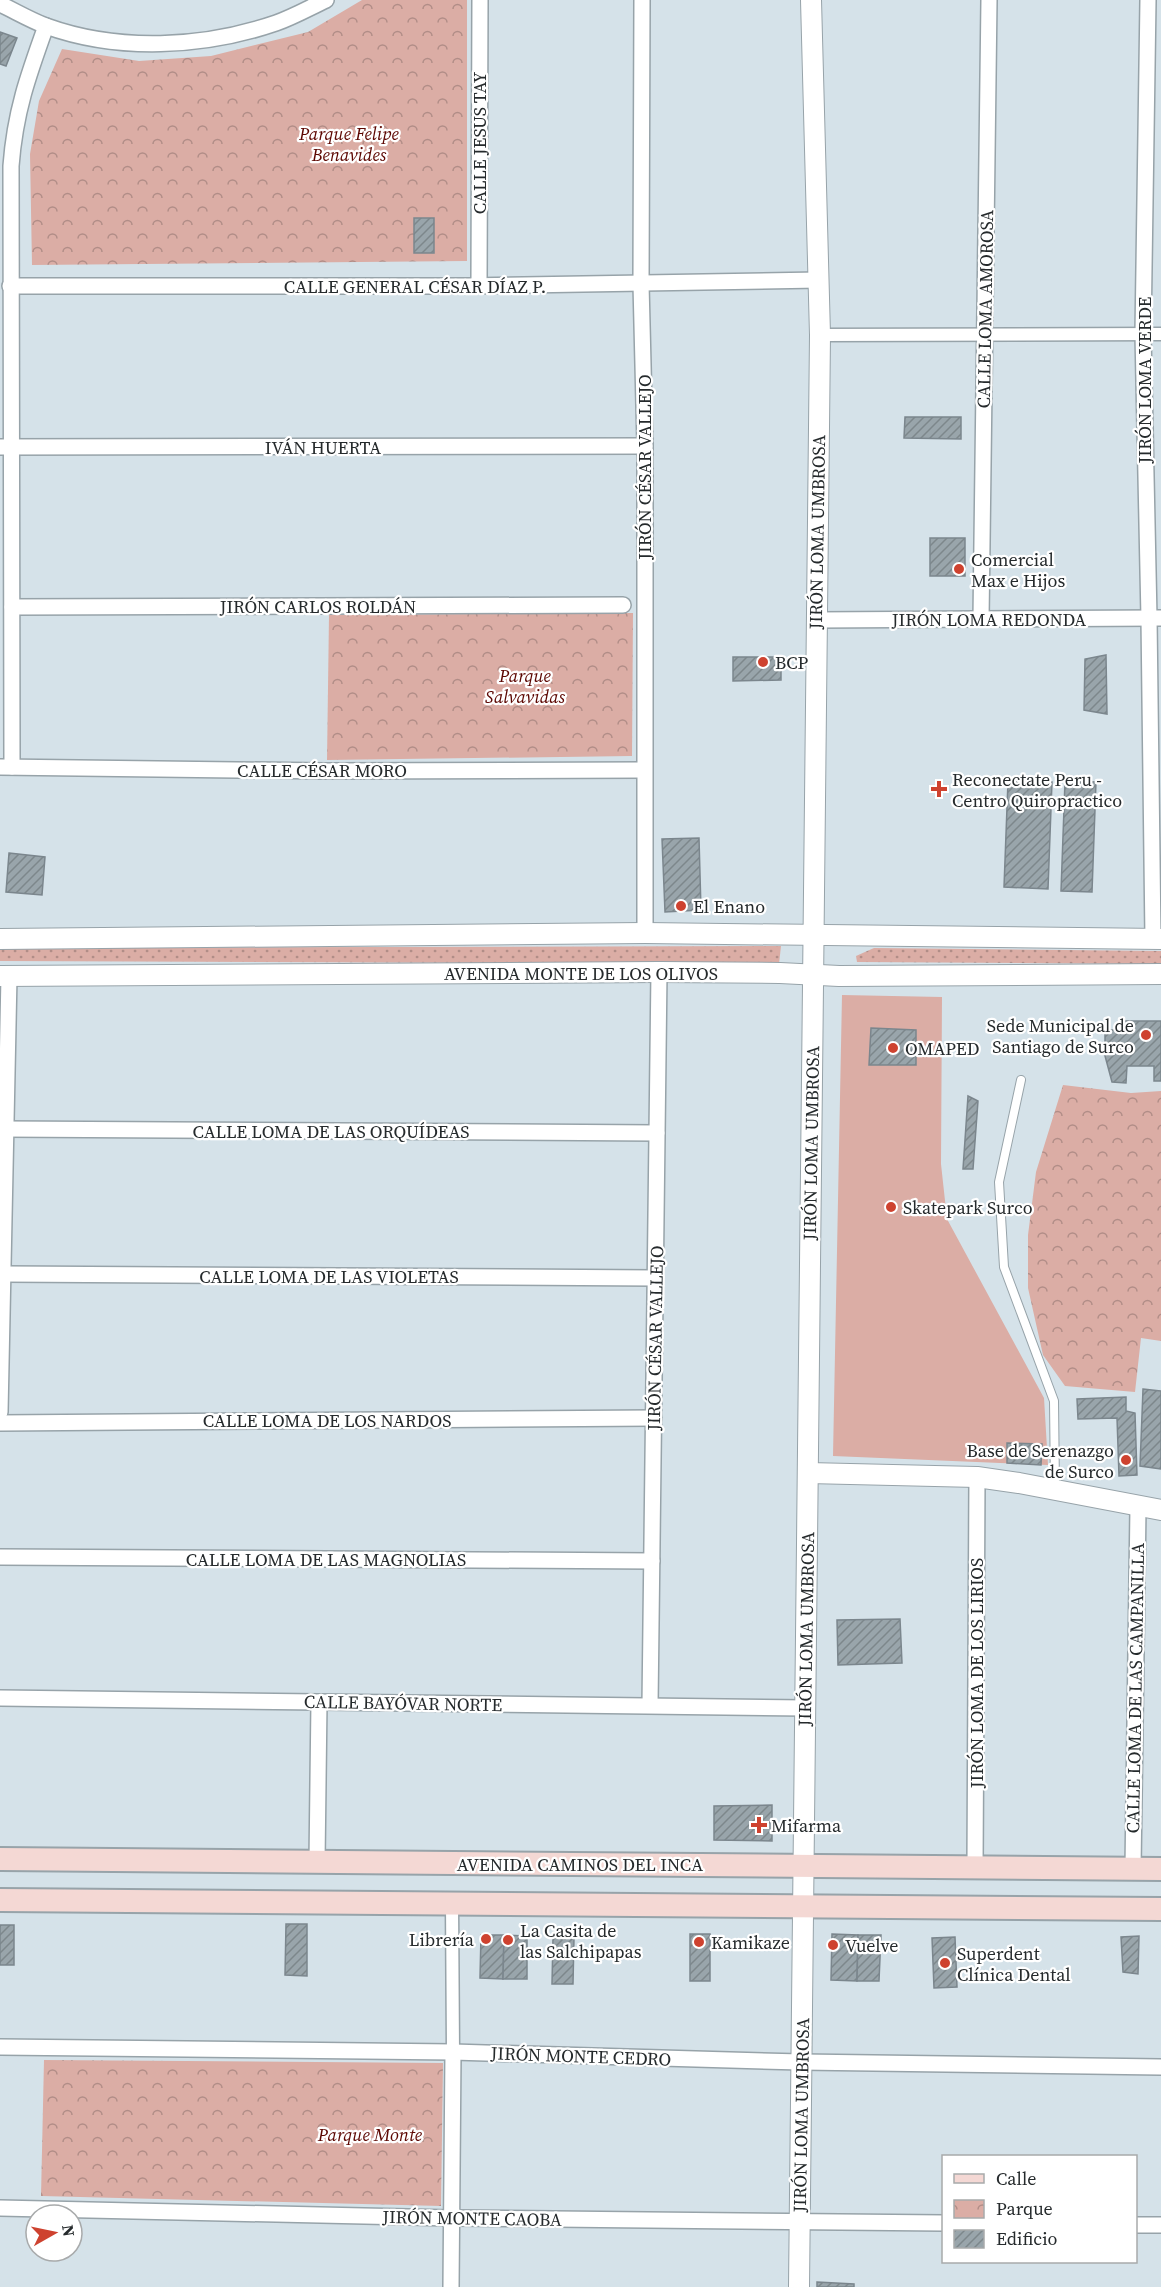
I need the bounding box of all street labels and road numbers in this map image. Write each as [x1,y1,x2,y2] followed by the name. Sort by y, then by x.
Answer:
[467,71,492,214] street label: CALLE JESUS TAY
[971,209,999,409] street label: CALLE LOMA AMOROSA
[284,274,546,299] street label: CALLE GENERAL CÉSAR DÍAZ P.
[1132,296,1157,464] street label: JIRÓN LOMA VERDE
[632,374,657,561] street label: JIRÓN CÉSAR VALLEJO
[803,434,831,631] street label: JIRÓN LOMA UMBROSA
[265,435,381,460] street label: IVÁN HUERTA
[219,594,416,619] street label: JIRÓN CARLOS ROLDÁN
[891,607,1086,632] street label: JIRÓN LOMA REDONDA
[237,758,407,783] street label: CALLE CÉSAR MORO
[444,961,718,986] street label: AVENIDA MONTE DE LOS OLIVOS
[797,1045,825,1242] street label: JIRÓN LOMA UMBROSA
[192,1119,470,1144] street label: CALLE LOMA DE LAS ORQUÍDEAS
[641,1245,669,1432] street label: JIRÓN CÉSAR VALLEJO
[199,1264,459,1289] street label: CALLE LOMA DE LAS VIOLETAS
[203,1408,451,1433] street label: CALLE LOMA DE LOS NARDOS
[792,1531,820,1728] street label: JIRÓN LOMA UMBROSA
[1120,1542,1150,1834] street label: CALLE LOMA DE LAS CAMPANILLA
[186,1547,466,1572] street label: CALLE LOMA DE LAS MAGNOLIAS
[964,1558,989,1789] street label: JIRÓN LOMA DE LOS LIRIOS
[304,1689,502,1717] street label: CALLE BAYÓVAR NORTE
[457,1852,703,1877] street label: AVENIDA CAMINOS DEL INCA
[787,2017,815,2214] street label: JIRÓN LOMA UMBROSA
[489,2040,672,2072] street label: JIRÓN MONTE CEDRO
[381,2204,562,2232] street label: JIRÓN MONTE CAOBA

